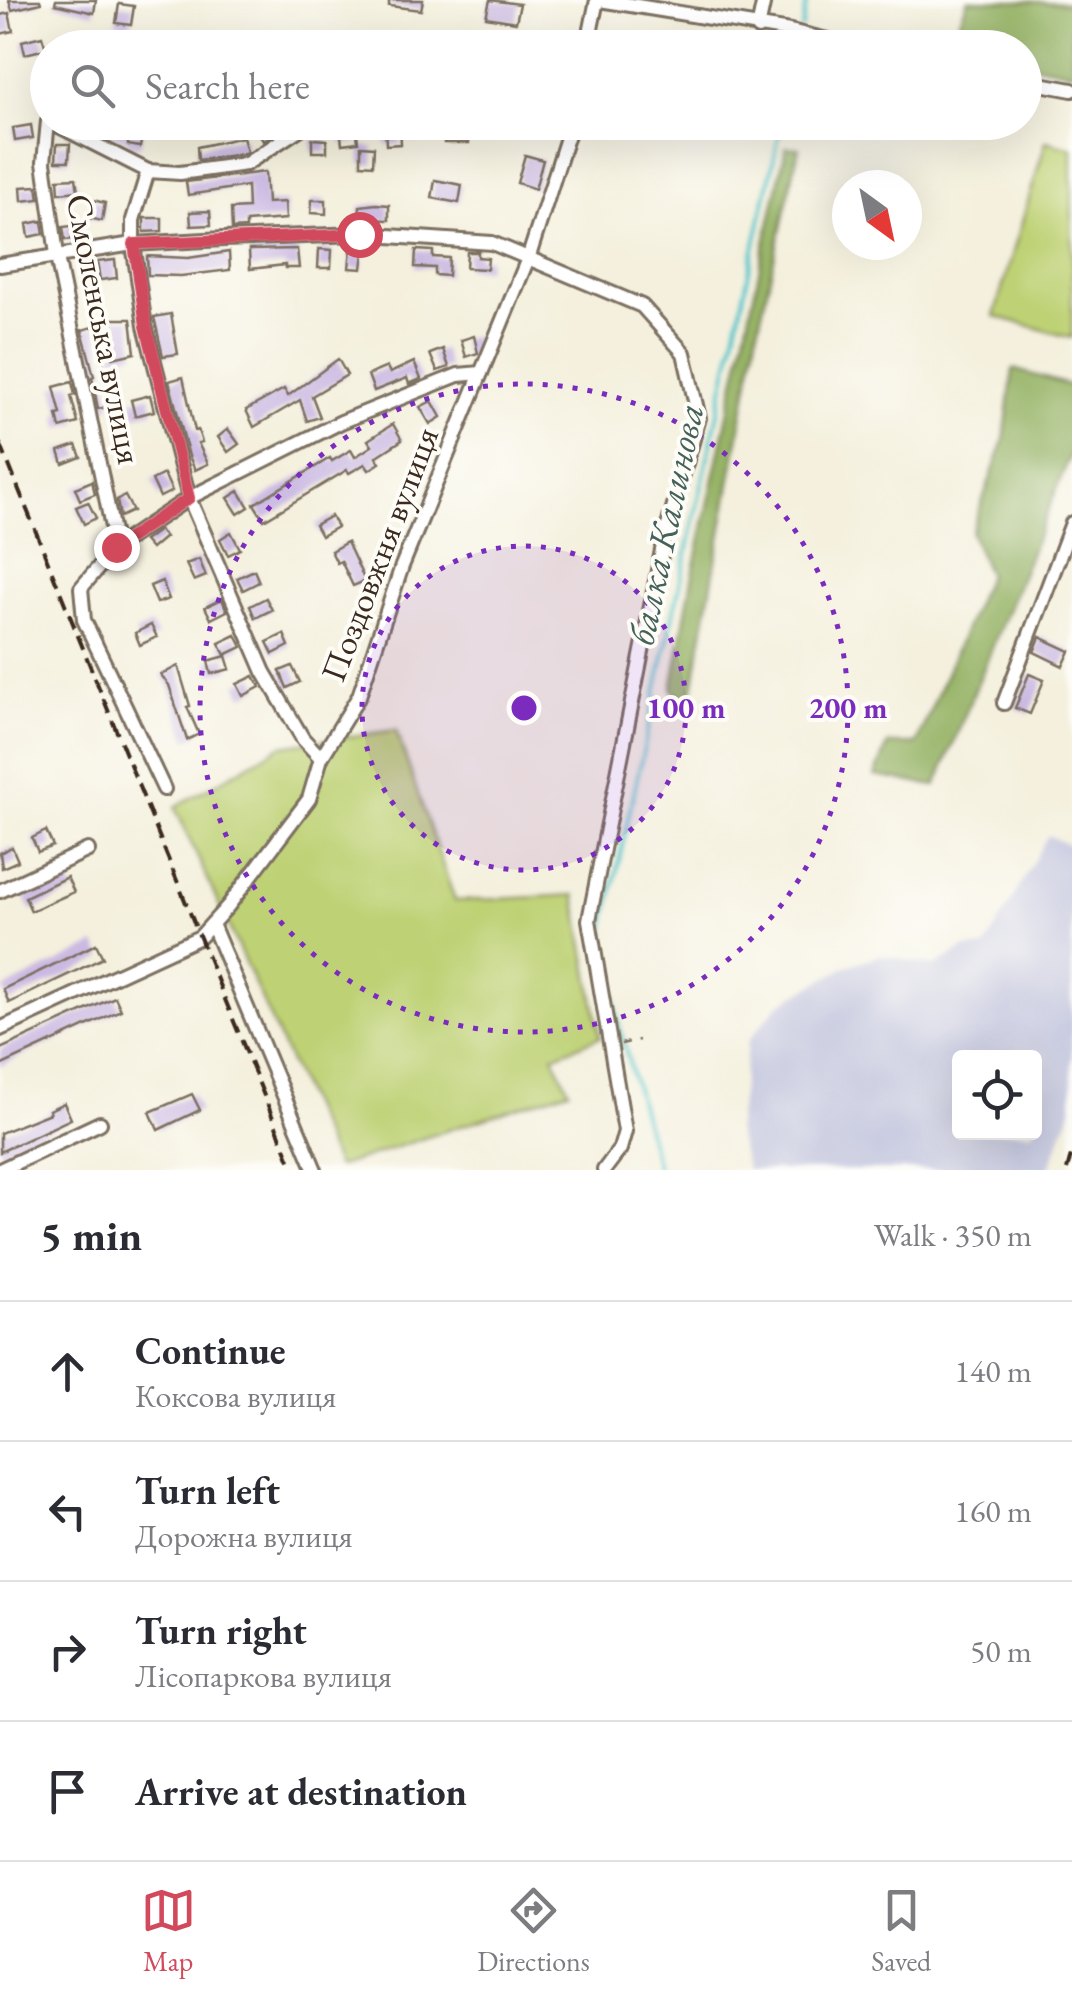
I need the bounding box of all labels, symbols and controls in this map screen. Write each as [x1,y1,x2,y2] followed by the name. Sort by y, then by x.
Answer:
[30,30,1042,140] search box
[65,58,120,113] icon: search
[145,61,310,110] text: Search here
[832,170,922,260] north arrow
[56,190,153,468] street label: Смоленська вулиця
[337,212,383,258] route start
[616,399,714,649] water label: балка Калинова
[310,420,449,688] street label: Поздовжня вулиця
[94,525,140,571] route end
[647,688,725,727] text: 100 m
[809,688,887,727] text: 200 m
[506,690,542,726] centre of rings
[952,1050,1042,1140] map controls
[952,1050,1042,1140] button: locate
[40,1208,142,1263] text: 5 min
[874,1214,1032,1256] text: Walk · 350 m
[135,1326,286,1375] text: Continue
[40,1344,95,1399] icon: ahead
[955,1350,1032,1392] text: 140 m
[135,1375,336,1417] text: Коксова вулиця
[135,1466,280,1515] text: Turn left
[40,1484,95,1539] icon: left
[955,1490,1032,1532] text: 160 m
[135,1515,353,1557] text: Дорожна вулиця
[135,1606,307,1655] text: Turn right
[40,1624,95,1679] icon: right
[970,1630,1032,1672] text: 50 m
[135,1655,392,1697] text: Лісопаркова вулиця
[40,1764,95,1819] icon: arrive
[135,1767,467,1816] text: Arrive at destination
[141,1883,196,1979] tab: Map
[477,1883,590,1979] tab: Directions
[871,1883,931,1979] tab: Saved

